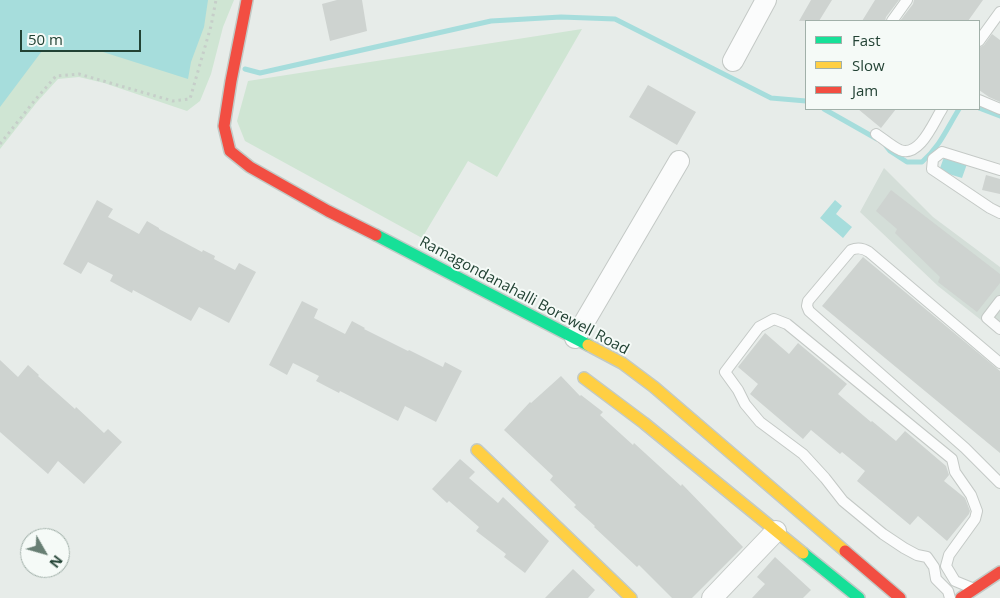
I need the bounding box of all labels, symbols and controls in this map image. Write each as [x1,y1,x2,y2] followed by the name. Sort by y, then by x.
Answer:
[22,20,144,52] scale bar
[805,20,980,110] legend
[28,29,63,49] text: 50 m
[852,30,881,50] text: Fast
[852,55,885,75] text: Slow
[852,80,878,100] text: Jam
[416,233,632,359] street label: Ramagondanahalli Borewell Road
[20,528,70,578] north arrow
[45,552,67,572] text: N

